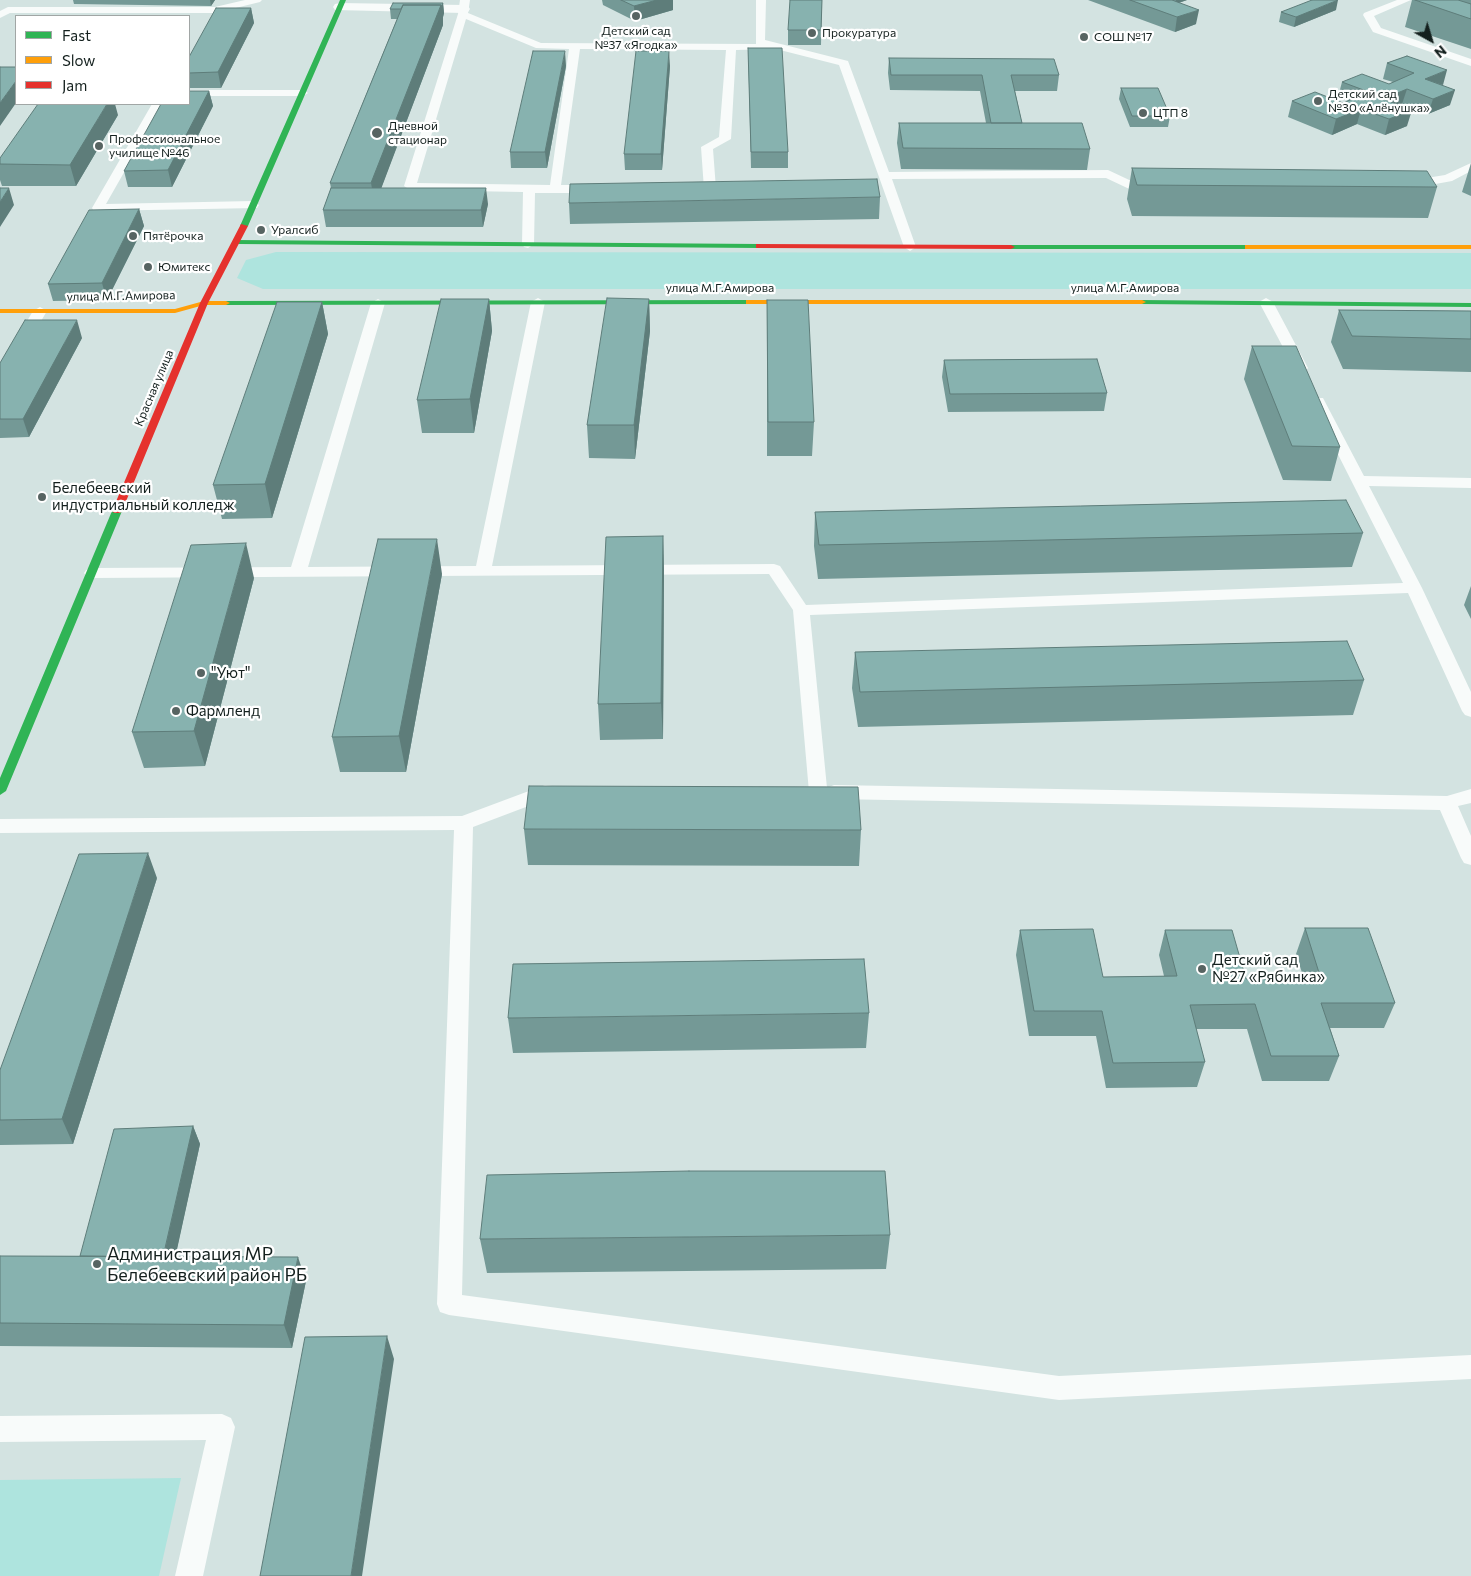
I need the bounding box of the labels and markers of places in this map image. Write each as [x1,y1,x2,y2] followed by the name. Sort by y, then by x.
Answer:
[630,10,642,22] marker: Детский сад №37 «Ягодка»
[594,24,678,52] place label: Детский сад №37 «Ягодка»
[822,26,896,40] place label: Прокуратура
[806,27,818,39] marker: Прокуратура
[1094,30,1152,44] place label: СОШ №17
[1078,31,1090,43] marker: СОШ №17
[1328,87,1430,115] place label: Детский сад №30 «Алёнушка»
[1312,95,1324,107] marker: Детский сад №30 «Алёнушка»
[1153,106,1188,120] place label: ЦТП 8
[1137,107,1149,119] marker: ЦТП 8
[388,119,447,147] place label: Дневной стационар
[370,126,384,140] marker: Дневной стационар
[109,132,220,160] place label: Профессиональное училище №46
[93,140,105,152] marker: Профессиональное училище №46
[271,223,319,237] place label: Уралсиб
[255,224,267,236] marker: Уралсиб
[143,229,203,243] place label: Пятёрочка
[127,230,139,242] marker: Пятёрочка
[158,260,210,274] place label: Юмитекс
[142,261,154,273] marker: Юмитекс
[52,479,235,514] place label: Белебеевский индустриальный колледж
[36,491,48,503] marker: Белебеевский индустриальный колледж
[211,664,251,682] place label: "Уют"
[195,667,207,679] marker: "Уют"
[186,702,260,720] place label: Фармленд
[170,705,182,717] marker: Фармленд
[1212,951,1325,986] place label: Детский сад №27 «Рябинка»
[1196,963,1208,975] marker: Детский сад №27 «Рябинка»
[107,1243,307,1286] place label: Администрация МР Белебеевский район РБ
[91,1258,103,1270] marker: Администрация МР Белебеевский район РБ

